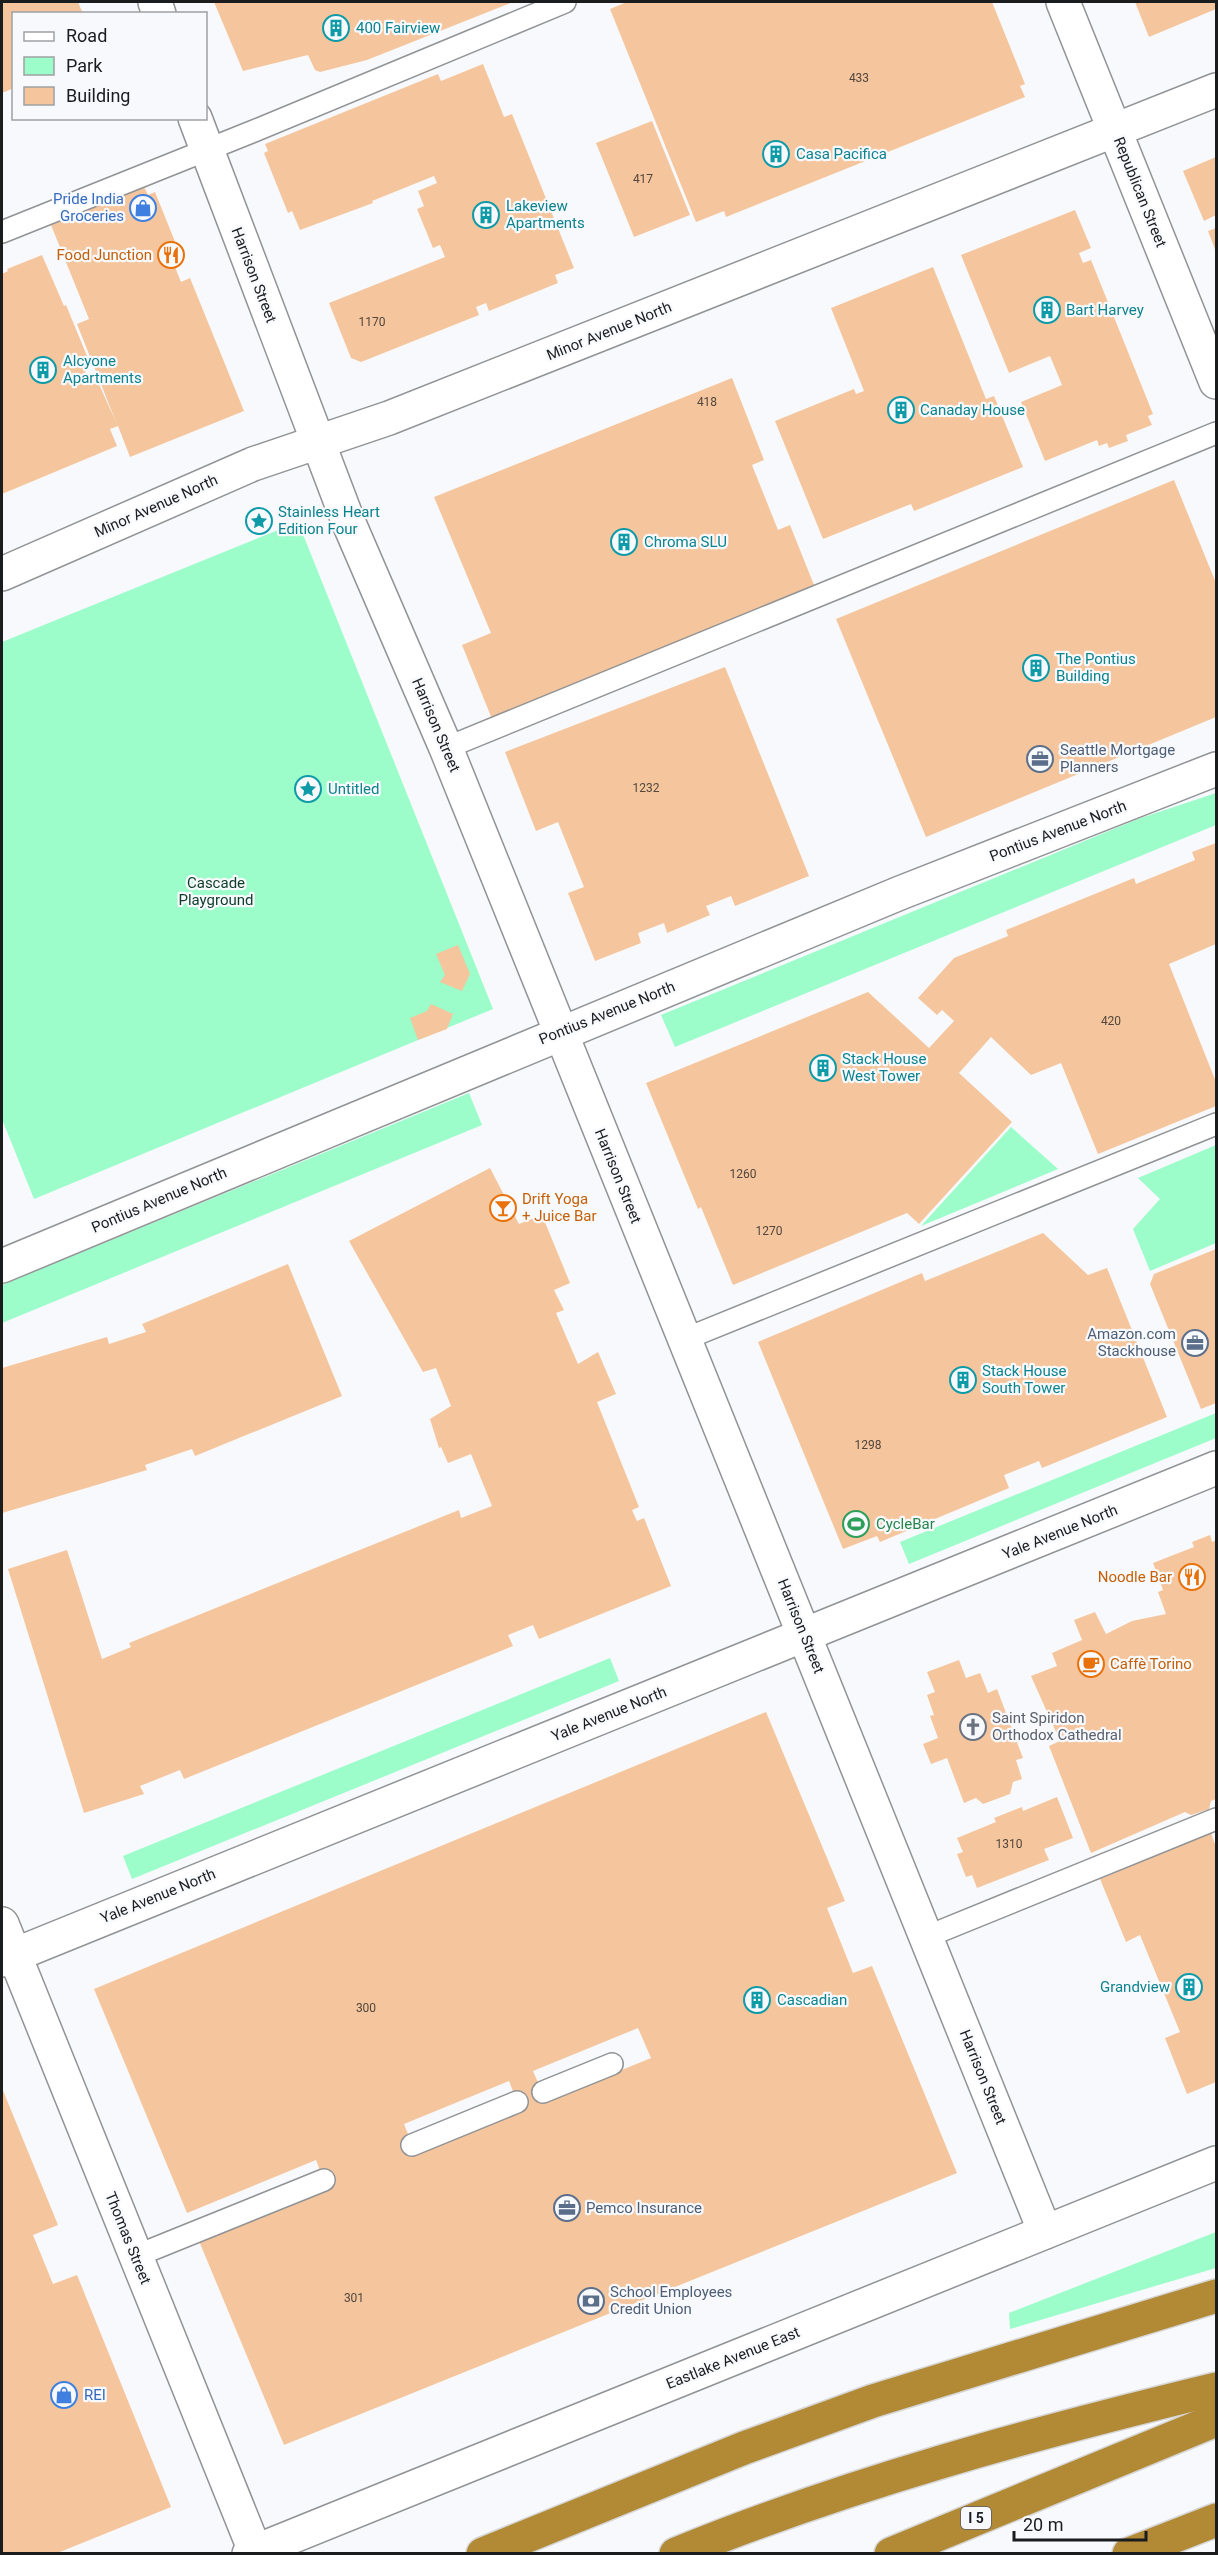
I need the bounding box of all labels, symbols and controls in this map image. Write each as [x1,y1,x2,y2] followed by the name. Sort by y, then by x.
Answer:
[12,12,207,120] legend
[321,13,351,43] building icon: 400 Fairview
[356,19,440,37] place label: 400 Fairview
[66,25,107,46] text: Road
[66,55,103,76] text: Park
[849,71,869,85] house number: 433
[66,85,130,106] text: Building
[1110,134,1170,250] street label: Republican Street
[761,139,791,169] building icon: Casa Pacifica
[796,145,887,163] place label: Casa Pacifica
[633,172,653,186] house number: 417
[53,190,124,225] place label: Pride India Groceries
[128,193,158,223] shop icon: Pride India Groceries
[506,197,585,232] place label: Lakeview Apartments
[471,200,501,230] building icon: Lakeview Apartments
[228,225,280,325] street label: Harrison Street
[156,240,186,270] restaurant icon: Food Junction
[56,246,152,264] place label: Food Junction
[1032,295,1062,325] building icon: Bart Harvey
[544,298,674,364] street label: Minor Avenue North
[1066,301,1144,319] place label: Bart Harvey
[359,315,386,329] house number: 1170
[63,352,142,387] place label: Alcyone Apartments
[28,355,58,385] building icon: Alcyone Apartments
[697,395,717,409] house number: 418
[886,395,916,425] building icon: Canaday House
[920,401,1025,419] place label: Canaday House
[92,471,220,541] street label: Minor Avenue North
[278,503,380,538] place label: Stainless Heart Edition Four
[244,506,274,536] place icon: Stainless Heart Edition Four
[609,527,639,557] building icon: Chroma SLU
[644,533,727,551] place label: Chroma SLU
[1056,650,1136,685] place label: The Pontius Building
[1021,653,1051,683] building icon: The Pontius Building
[408,675,464,775] street label: Harrison Street
[1060,741,1175,776] place label: Seattle Mortgage Planners
[1025,744,1055,774] office icon: Seattle Mortgage Planners
[293,774,323,804] place icon: Untitled
[328,780,380,798] place label: Untitled
[633,781,660,795] house number: 1232
[987,797,1129,865] street label: Pontius Avenue North
[178,874,254,909] park label: Cascade Playground
[536,977,678,1049] street label: Pontius Avenue North
[1101,1014,1121,1028] house number: 420
[842,1050,926,1085] place label: Stack House West Tower
[808,1053,838,1083] building icon: Stack House West Tower
[591,1126,645,1226] street label: Harrison Street
[89,1163,229,1237] street label: Pontius Avenue North
[730,1167,757,1181] house number: 1260
[522,1190,597,1225] place label: Drift Yoga + Juice Bar
[488,1193,518,1223] bar icon: Drift Yoga + Juice Bar
[756,1224,783,1238] house number: 1270
[1087,1325,1176,1360] place label: Amazon.com Stackhouse
[1180,1328,1210,1358] office icon: Amazon.com Stackhouse
[982,1362,1066,1397] place label: Stack House South Tower
[948,1365,978,1395] building icon: Stack House South Tower
[855,1438,882,1452] house number: 1298
[1000,1501,1120,1563] street label: Yale Avenue North
[841,1509,871,1539] sports icon: CycleBar
[876,1515,935,1533] place label: CycleBar
[1177,1562,1207,1592] restaurant icon: Noodle Bar
[1098,1568,1172,1586] place label: Noodle Bar
[774,1576,828,1676] street label: Harrison Street
[1076,1649,1106,1679] cafe icon: Caffè Torino
[1110,1655,1192,1673] place label: Caffè Torino
[549,1683,669,1745] street label: Yale Avenue North
[992,1709,1122,1744] place label: Saint Spiridon Orthodox Cathedral
[958,1712,988,1742] church icon: Saint Spiridon Orthodox Cathedral
[996,1837,1023,1851] house number: 1310
[98,1865,218,1927] street label: Yale Avenue North
[1174,1972,1204,2002] building icon: Grandview
[1100,1978,1170,1996] place label: Grandview
[742,1985,772,2015] building icon: Cascadian
[777,1991,847,2009] place label: Cascadian
[356,2001,376,2015] house number: 300
[956,2027,1010,2127] street label: Harrison Street
[101,2189,155,2287] street label: Thomas Street
[552,2193,582,2223] office icon: Pemco Insurance
[586,2199,702,2217] place label: Pemco Insurance
[610,2283,732,2318] place label: School Employees Credit Union
[576,2286,606,2316] bank icon: School Employees Credit Union
[344,2291,364,2305] house number: 301
[664,2323,802,2393] street label: Eastlake Avenue East
[49,2380,79,2410] shop icon: REI
[84,2386,106,2404] place label: REI
[1014,2504,1146,2542] scale bar
[961,2507,991,2529] road number: I 5
[1023,2514,1063,2535] text: 20 m

